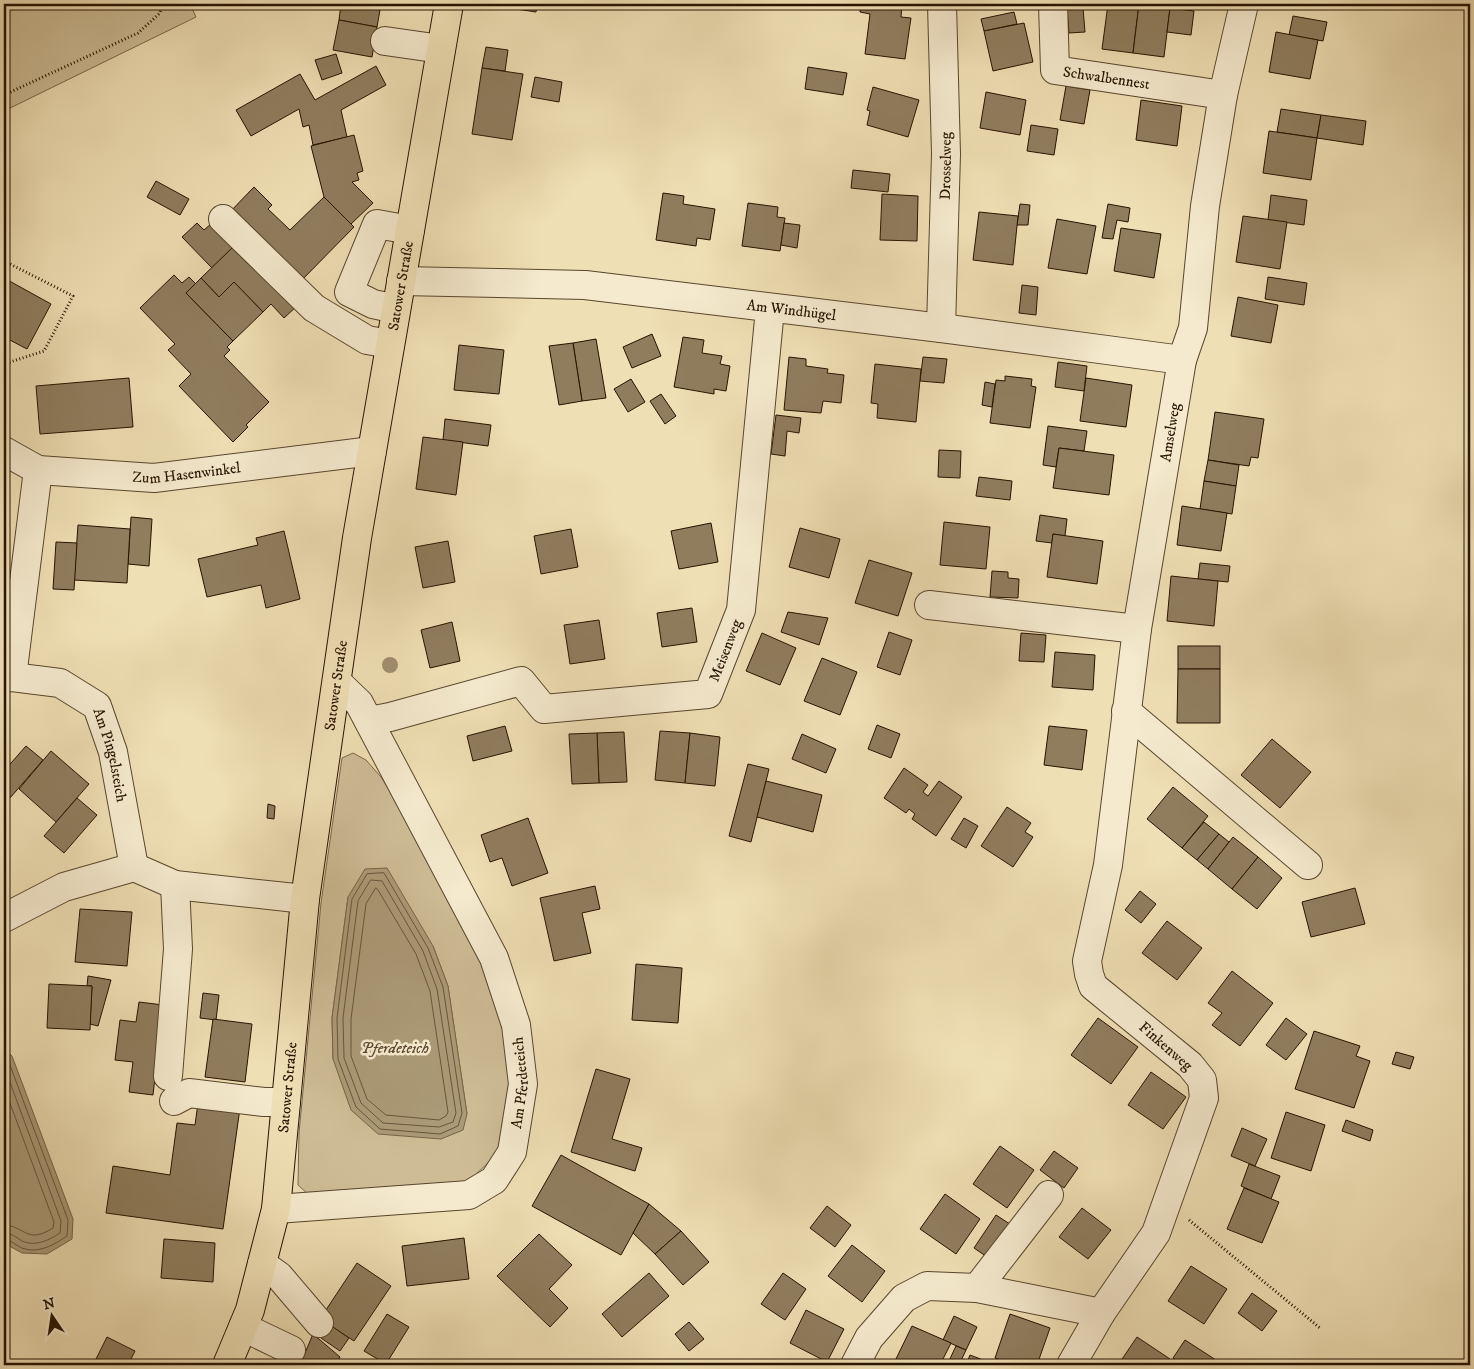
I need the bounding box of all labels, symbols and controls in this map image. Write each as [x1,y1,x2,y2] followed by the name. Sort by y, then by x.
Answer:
[1062,62,1151,94] street label: Schwalbennest
[936,131,956,200] street label: Drosselweg
[384,239,418,332] street label: Satower Straße
[746,296,838,325] street label: Am Windhügel
[1156,401,1185,463] street label: Amselweg
[132,458,242,489] street label: Zum Hasenwinkel
[705,616,747,685] street label: Meisenweg
[320,639,352,732] street label: Satower Straße
[88,705,131,804] street label: Am Pingelsteich
[1135,1018,1197,1075] street label: Finkenweg
[507,1036,533,1130] street label: Am Pferdeteich
[361,1038,429,1058] water label: Pferdeteich
[274,1041,302,1134] street label: Satower Straße
[28,1292,78,1342] north arrow
[42,1294,57,1314] text: N

